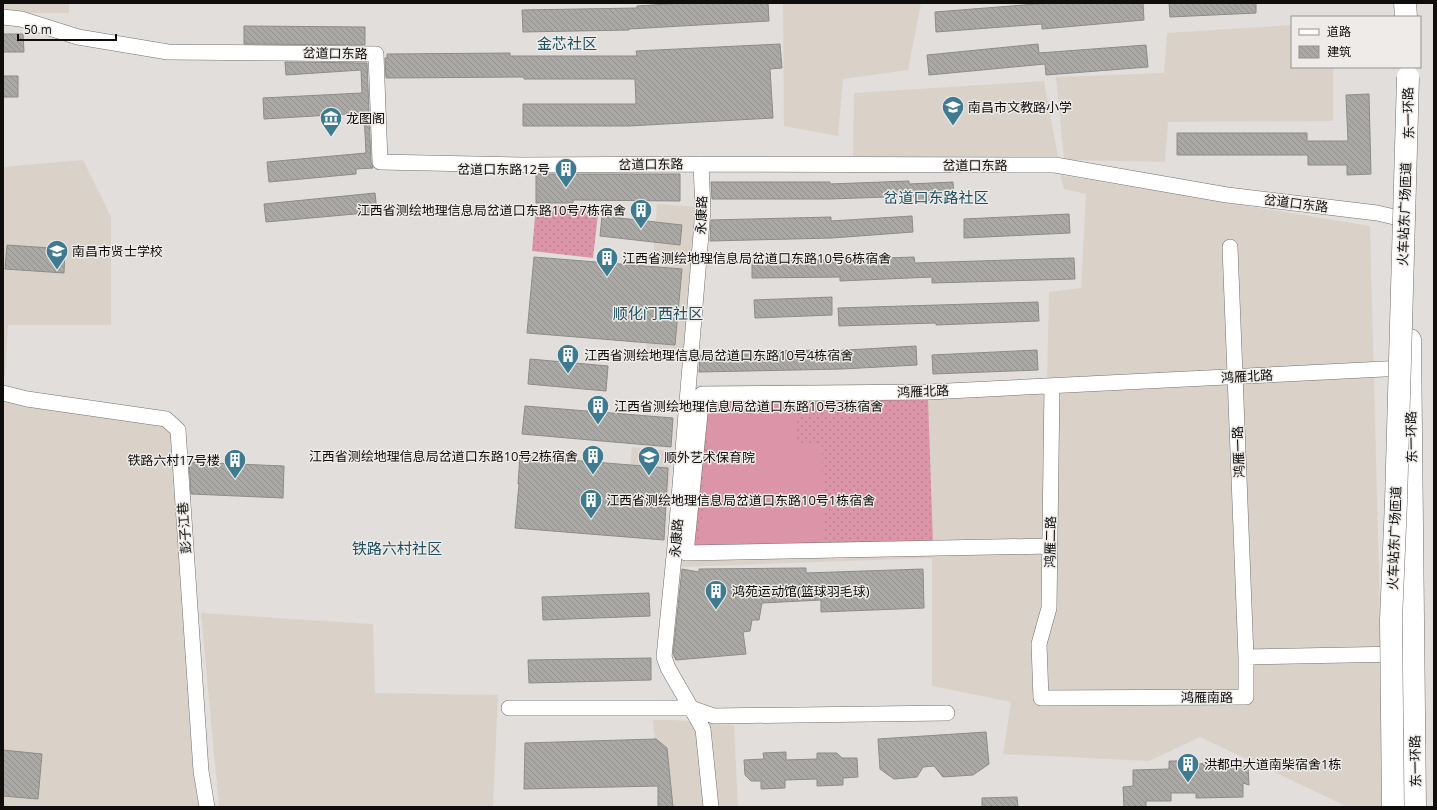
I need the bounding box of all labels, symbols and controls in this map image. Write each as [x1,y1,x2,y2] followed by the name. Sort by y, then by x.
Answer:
[18,16,116,42] scale bar
[1291,16,1421,68] legend
[24,21,52,38] text: 50 m
[1327,23,1351,40] text: 道路
[537,33,597,53] district label: 金芯社区
[302,43,368,63] street label: 岔道口东路
[1327,43,1351,60] text: 建筑
[1399,87,1417,139] street label: 东一环路
[940,94,966,127] school or university icon: 南昌市文教路小学
[968,98,1072,116] place label: 南昌市文教路小学
[318,105,344,138] museum icon: 龙图阁
[346,109,385,127] place label: 龙图阁
[618,154,684,174] street label: 岔道口东路
[553,156,579,189] building icon: 岔道口东路12号
[942,156,1008,174] street label: 岔道口东路
[457,160,550,178] place label: 岔道口东路12号
[1393,162,1415,266] street label: 火车站东广场匝道
[883,187,989,207] district label: 岔道口东路社区
[1263,190,1329,216] street label: 岔道口东路
[691,195,711,235] street label: 永康路
[628,197,654,230] building icon: 江西省测绘地理信息局岔道口东路10号7栋宿舍
[357,201,626,219] place label: 江西省测绘地理信息局岔道口东路10号7栋宿舍
[44,238,70,271] school or university icon: 南昌市贤士学校
[72,242,163,260] place label: 南昌市贤士学校
[594,245,620,278] building icon: 江西省测绘地理信息局岔道口东路10号6栋宿舍
[622,249,891,267] place label: 江西省测绘地理信息局岔道口东路10号6栋宿舍
[613,303,703,323] district label: 顺化门西社区
[555,342,581,375] building icon: 江西省测绘地理信息局岔道口东路10号4栋宿舍
[584,346,853,364] place label: 江西省测绘地理信息局岔道口东路10号4栋宿舍
[1221,366,1273,386] street label: 鸿雁北路
[897,381,949,401] street label: 鸿雁北路
[585,393,611,426] building icon: 江西省测绘地理信息局岔道口东路10号3栋宿舍
[614,397,883,415] place label: 江西省测绘地理信息局岔道口东路10号3栋宿舍
[1402,411,1420,463] street label: 东一环路
[1228,426,1248,478] street label: 鸿雁一路
[580,443,606,476] building icon: 江西省测绘地理信息局岔道口东路10号2栋宿舍
[636,444,662,477] school or university icon: 顺外艺术保育院
[222,447,248,480] building icon: 铁路六村17号楼
[309,447,578,465] place label: 江西省测绘地理信息局岔道口东路10号2栋宿舍
[664,448,755,466] place label: 顺外艺术保育院
[127,451,220,469] place label: 铁路六村17号楼
[1383,486,1405,590] street label: 火车站东广场匝道
[578,487,604,520] building icon: 江西省测绘地理信息局岔道口东路10号1栋宿舍
[606,491,875,509] place label: 江西省测绘地理信息局岔道口东路10号1栋宿舍
[173,501,195,555] street label: 彭子江巷
[1041,516,1059,568] street label: 鸿雁二路
[665,518,687,558] street label: 永康路
[352,538,442,558] district label: 铁路六村社区
[703,578,729,611] building icon: 鸿苑运动馆(篮球羽毛球)
[732,582,870,600] place label: 鸿苑运动馆(篮球羽毛球)
[1181,688,1233,706] street label: 鸿雁南路
[1406,735,1424,787] street label: 东一环路
[1175,751,1201,784] building icon: 洪都中大道南柴宿舍1栋
[1204,755,1341,773] place label: 洪都中大道南柴宿舍1栋

